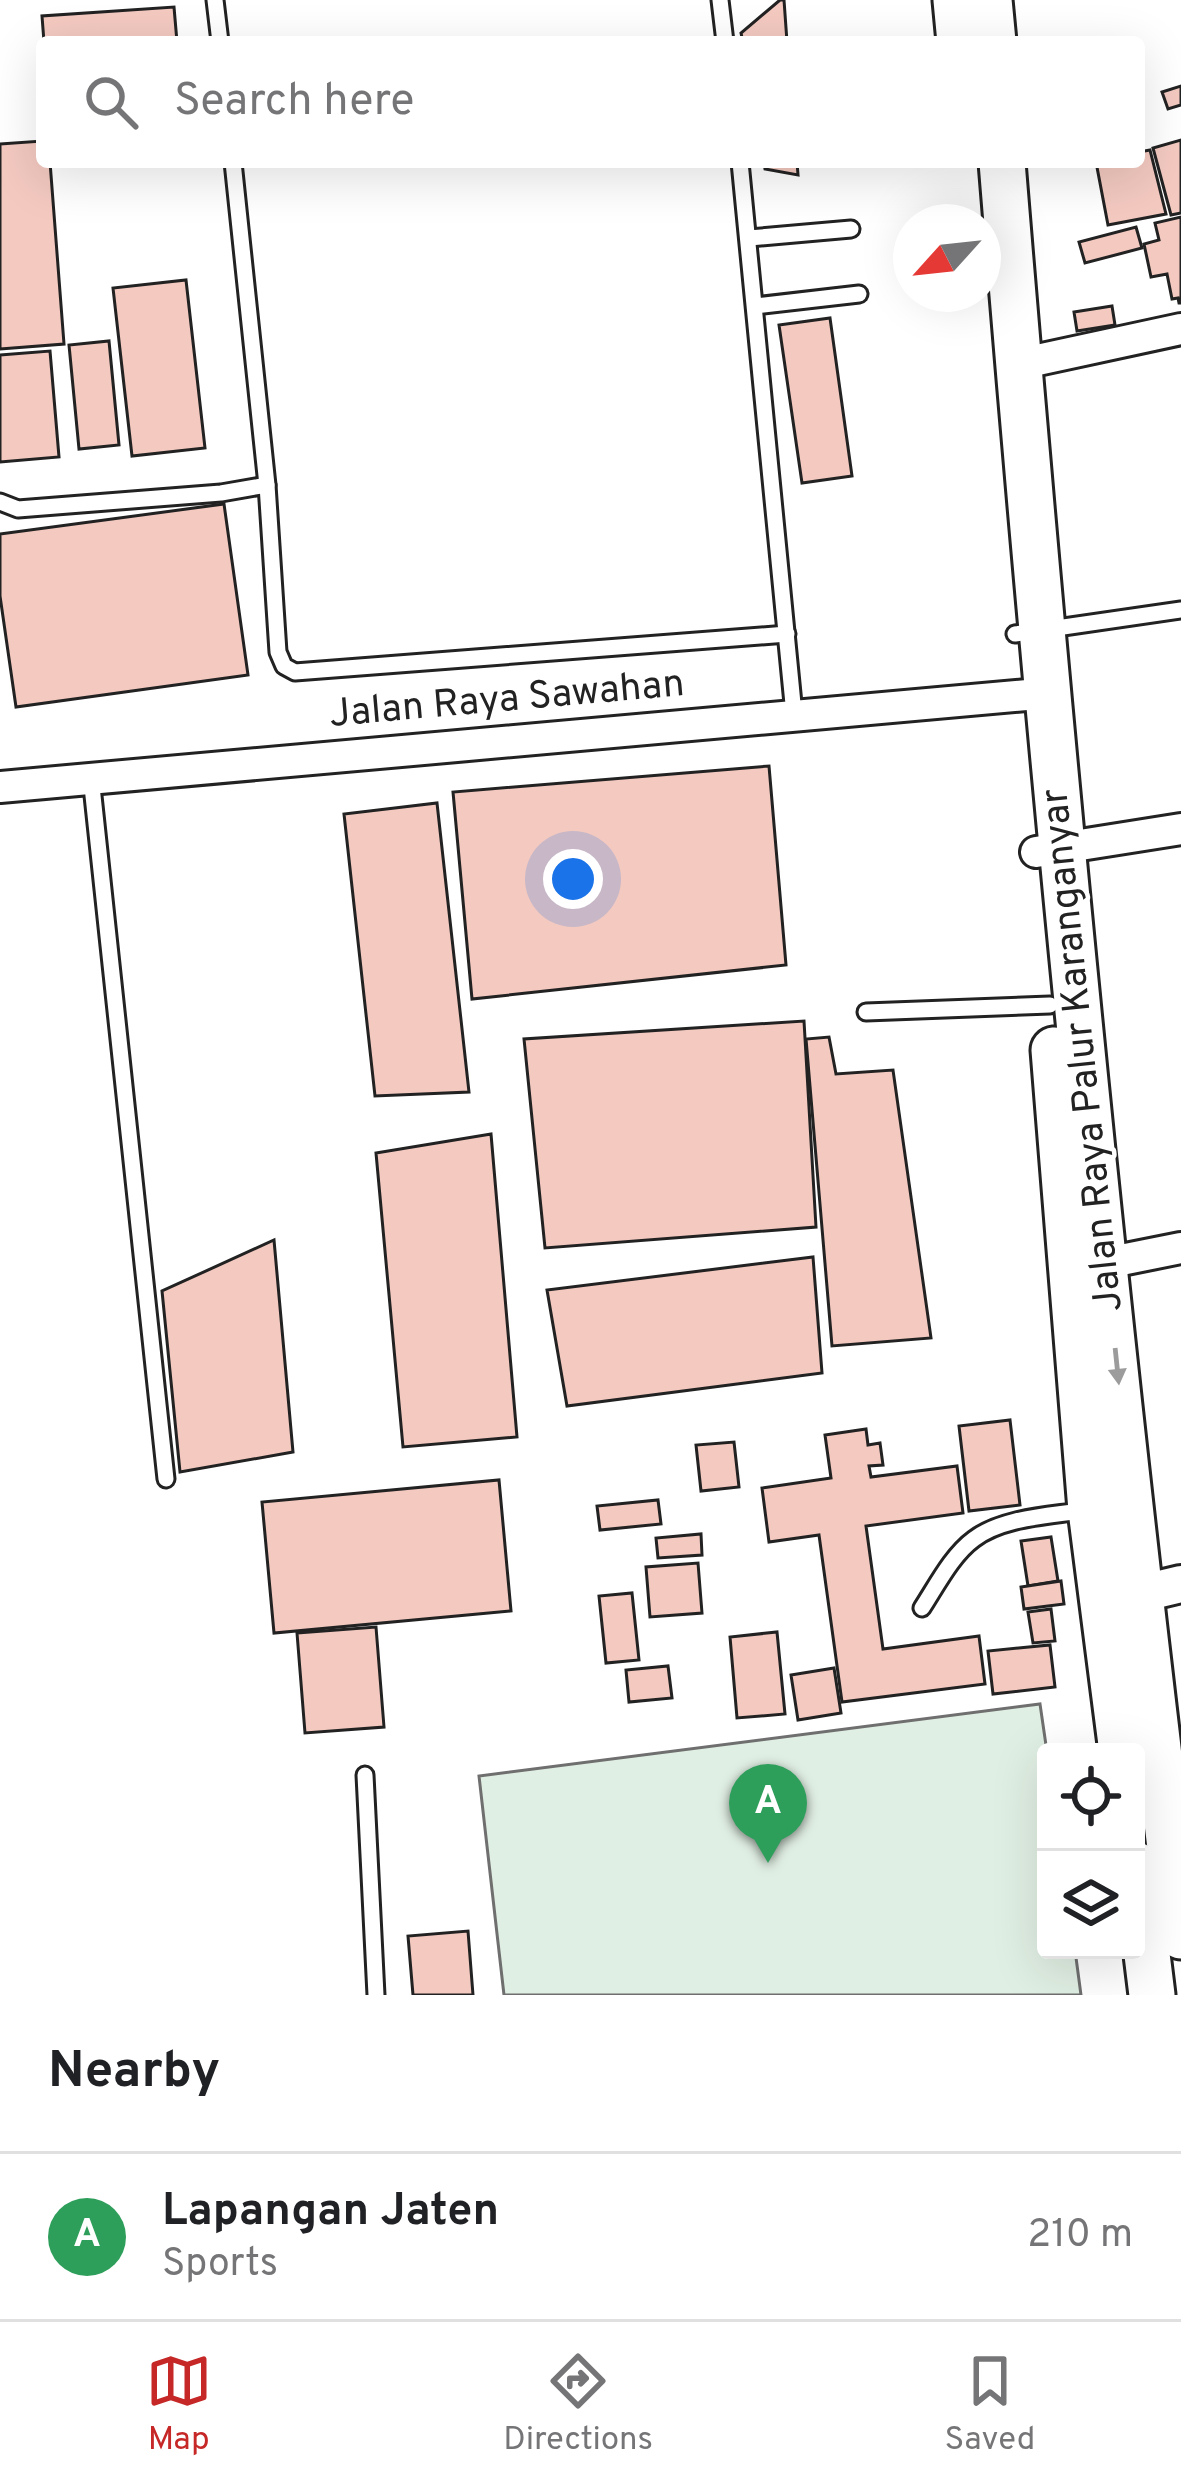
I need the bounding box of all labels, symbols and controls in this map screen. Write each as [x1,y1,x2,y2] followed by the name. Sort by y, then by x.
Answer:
[36,36,1145,168] search box
[78,69,144,135] icon: search
[174,74,414,131] text: Search here
[893,204,1001,312] north arrow
[327,661,687,741] street label: Jalan Raya Sawahan
[1032,786,1136,1314] street label: Jalan Raya Palur Karanganyar
[543,849,603,909] your location
[1108,1347,1127,1385] one-way arrow
[1037,1743,1145,1959] map controls
[1037,1743,1145,1851] button: locate
[729,1764,807,1863] pin: A
[1037,1851,1145,1959] button: layers
[48,2041,220,2106] text: Nearby
[162,2184,499,2241] text: Lapangan Jaten
[73,2212,101,2261] text: A
[1027,2212,1133,2261] text: 210 m
[162,2241,278,2290] text: Sports
[146,2348,212,2462] tab: Map
[503,2348,653,2462] tab: Directions
[945,2348,1035,2462] tab: Saved

